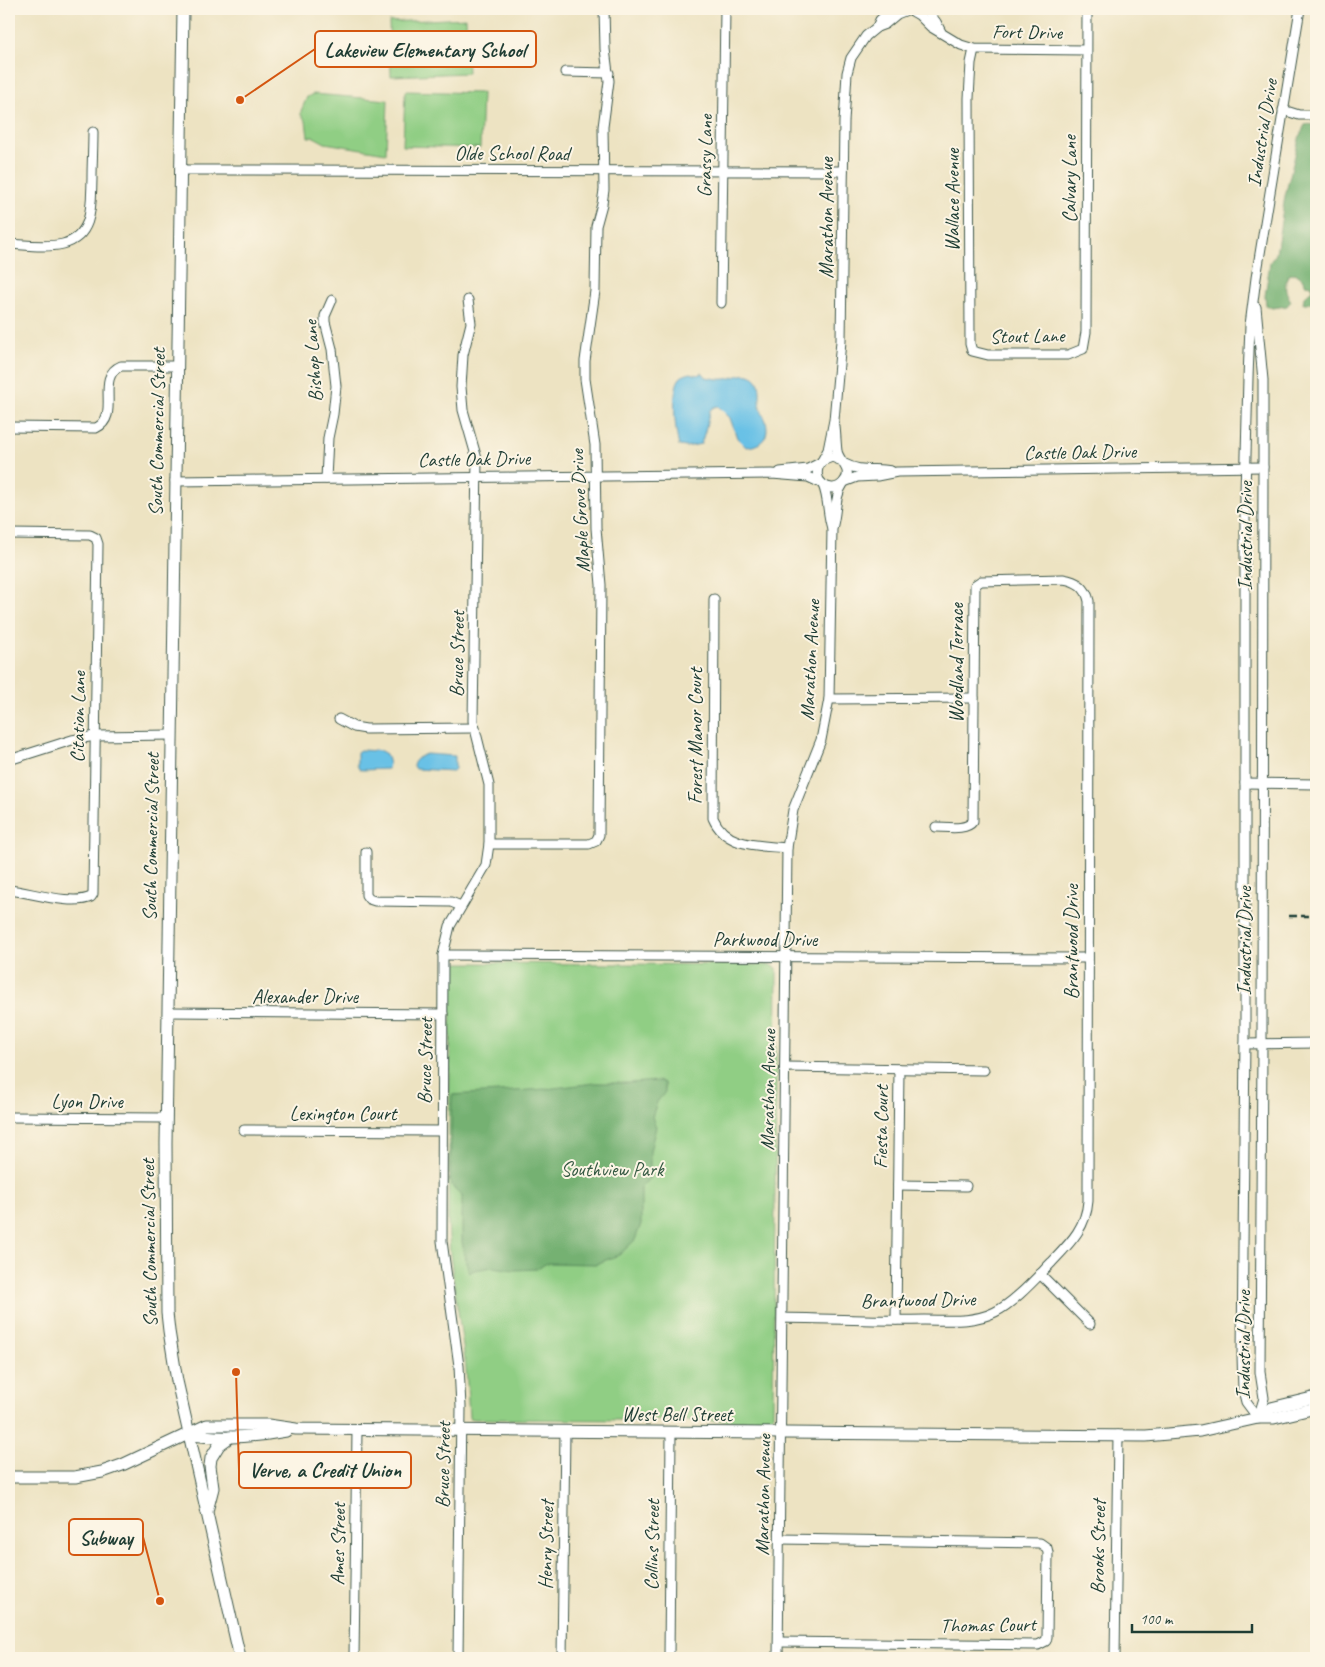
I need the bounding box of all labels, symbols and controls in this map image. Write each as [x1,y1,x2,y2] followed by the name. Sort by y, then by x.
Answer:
[992,19,1064,45] street label: Fort Drive
[315,31,536,67] callout: Lakeview Elementary School
[324,37,530,63] text: Lakeview Elementary School
[1241,76,1283,189] street label: Industrial Drive
[692,113,718,198] street label: Grassy Lane
[1057,134,1082,223] street label: Calvary Lane
[454,141,573,166] street label: Olde School Road
[940,147,965,251] street label: Wallace Avenue
[814,156,839,279] street label: Marathon Avenue
[298,318,328,403] street label: Bishop Lane
[989,323,1066,349] street label: Stout Lane
[143,345,171,516] street label: South Commercial Street
[1024,438,1138,465] street label: Castle Oak Drive
[418,445,532,472] street label: Castle Oak Drive
[564,447,596,573] street label: Maple Grove Drive
[1233,480,1258,590] street label: Industrial Drive
[794,597,826,721] street label: Marathon Avenue
[944,602,969,723] street label: Woodland Terrace
[444,608,470,697] street label: Bruce Street
[683,665,708,804] street label: Forest Manor Court
[65,670,91,763] street label: Citation Lane
[137,750,165,921] street label: South Commercial Street
[1059,883,1084,999] street label: Brantwood Drive
[1232,885,1257,995] street label: Industrial Drive
[713,927,819,952] street label: Parkwood Drive
[252,984,360,1009] street label: Alexander Drive
[412,1015,438,1104] street label: Bruce Street
[754,1028,782,1151] street label: Marathon Avenue
[868,1083,894,1169] street label: Fiesta Court
[51,1089,124,1114] street label: Lyon Drive
[290,1101,399,1126] street label: Lexington Court
[135,1156,163,1327] street label: South Commercial Street
[561,1157,665,1182] park label: Southview Park
[860,1286,977,1314] street label: Brantwood Drive
[1231,1289,1256,1399] street label: Industrial Drive
[622,1402,735,1427] street label: West Bell Street
[430,1419,456,1508] street label: Bruce Street
[749,1433,777,1556] street label: Marathon Avenue
[239,1452,411,1488] callout: Verve, a Credit Union
[249,1457,401,1483] text: Verve, a Credit Union
[1085,1496,1111,1594] street label: Brooks Street
[533,1497,559,1590] street label: Henry Street
[639,1497,665,1591] street label: Collins Street
[325,1500,351,1585] street label: Ames Street
[69,1519,143,1555] callout: Subway
[79,1525,136,1551] text: Subway
[1132,1602,1252,1634] scale bar
[1140,1610,1174,1629] text: 100 m
[940,1612,1038,1638] street label: Thomas Court

